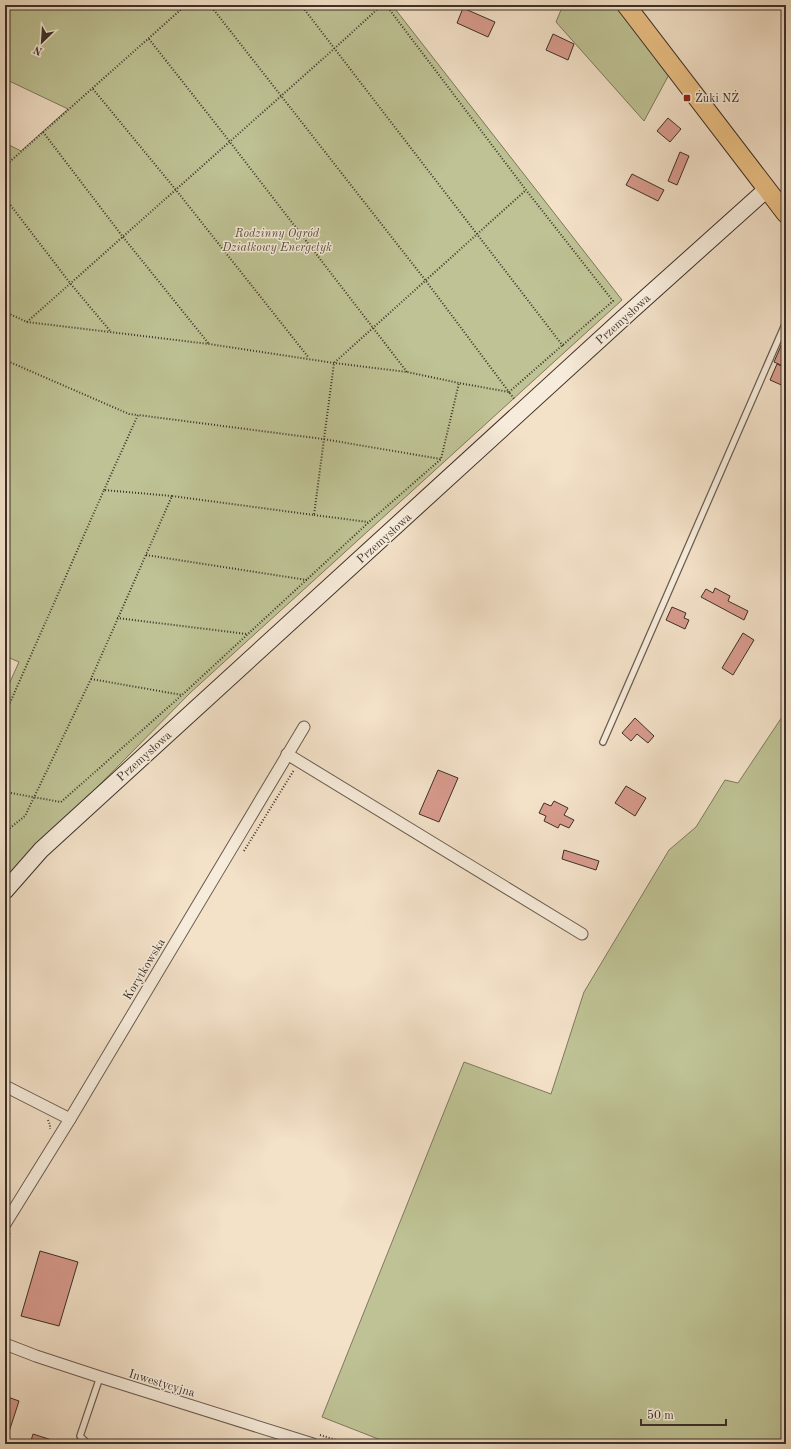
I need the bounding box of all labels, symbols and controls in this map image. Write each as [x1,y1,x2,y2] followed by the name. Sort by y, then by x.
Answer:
[22,22,62,62] north arrow
[32,43,45,56] text: N
[695,89,739,105] place label: Żuki NŻ
[682,93,692,103] marker: Żuki NŻ
[221,228,332,254] park label: Rodzinny Ogród Działkowy Energetyk
[594,292,653,347] street label: Przemysłowa
[355,511,414,566] street label: Przemysłowa
[115,729,174,784] street label: Przemysłowa
[122,937,168,1002] street label: Korytkowska
[127,1368,196,1400] street label: Inwestycyjna
[641,1401,726,1427] scale bar
[647,1409,674,1422] text: 50 m

